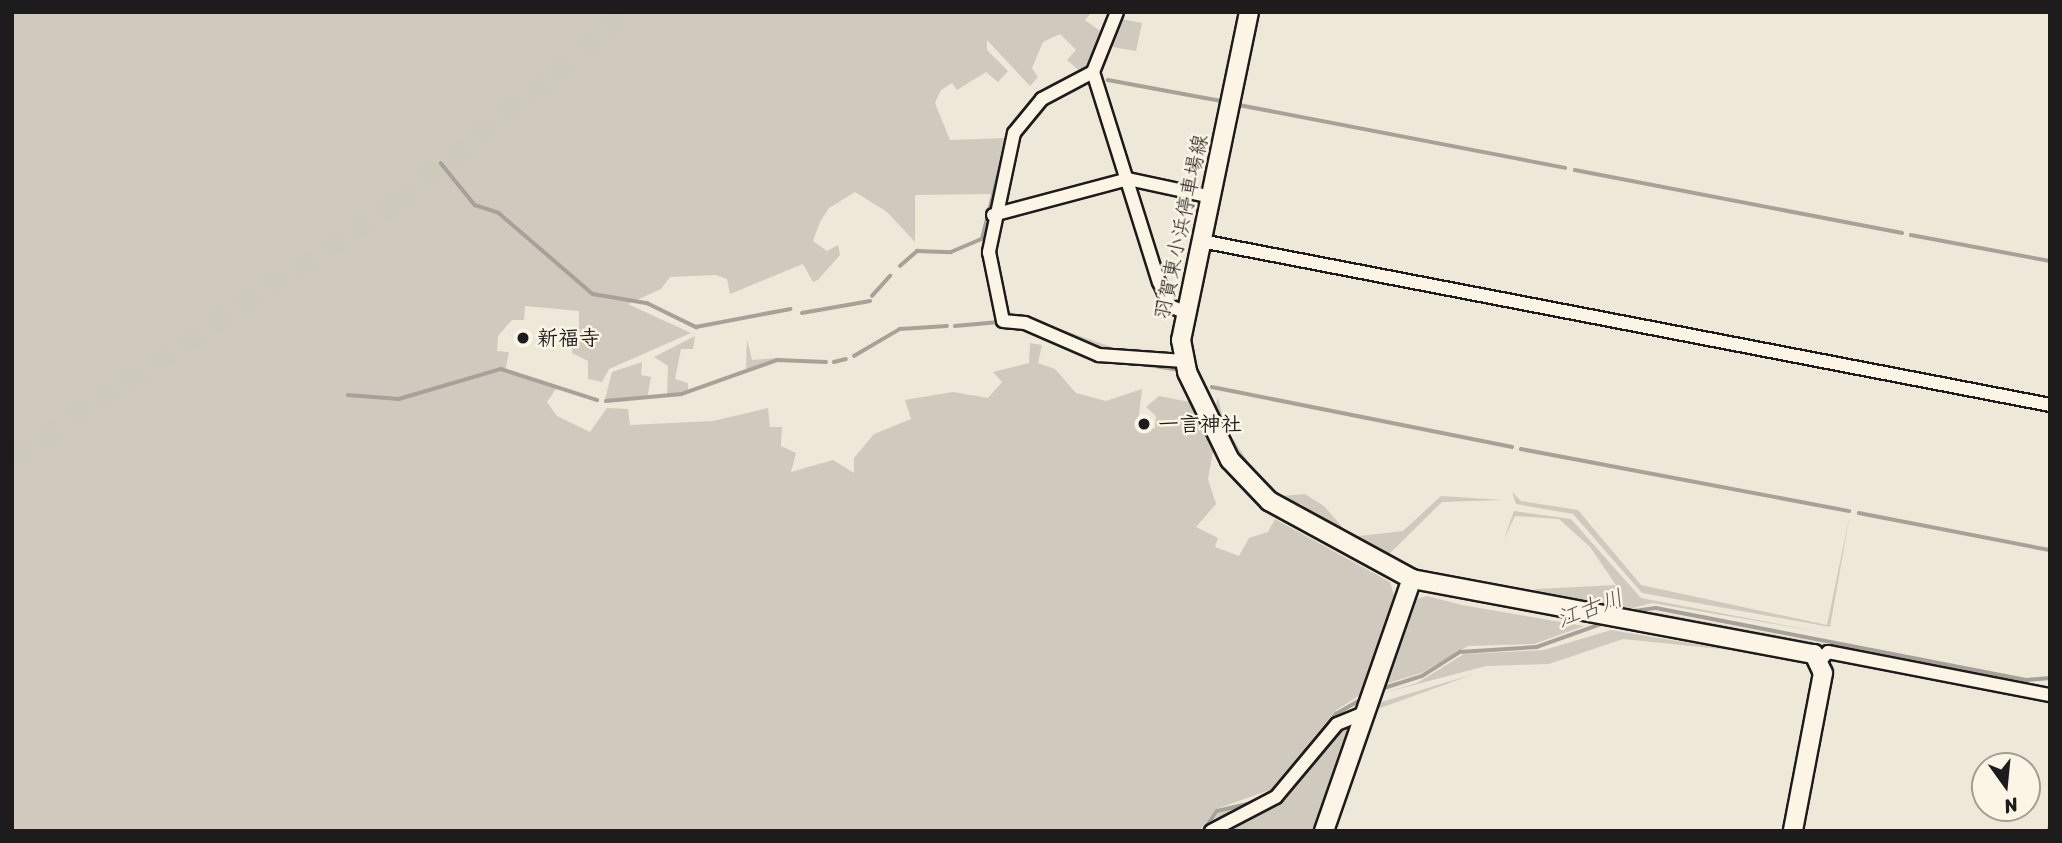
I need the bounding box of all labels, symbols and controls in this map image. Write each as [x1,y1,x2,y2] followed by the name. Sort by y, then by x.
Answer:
[1149,132,1213,322] street label: 羽賀東小浜停車場線
[537,325,600,351] place label: 新福寺
[515,330,531,346] marker: 新福寺
[1158,411,1242,437] place label: 一言神社
[1136,416,1152,432] marker: 一言神社
[1553,584,1627,634] water label: 江古川
[1971,752,2041,822] north arrow
[2000,788,2022,823] text: N

